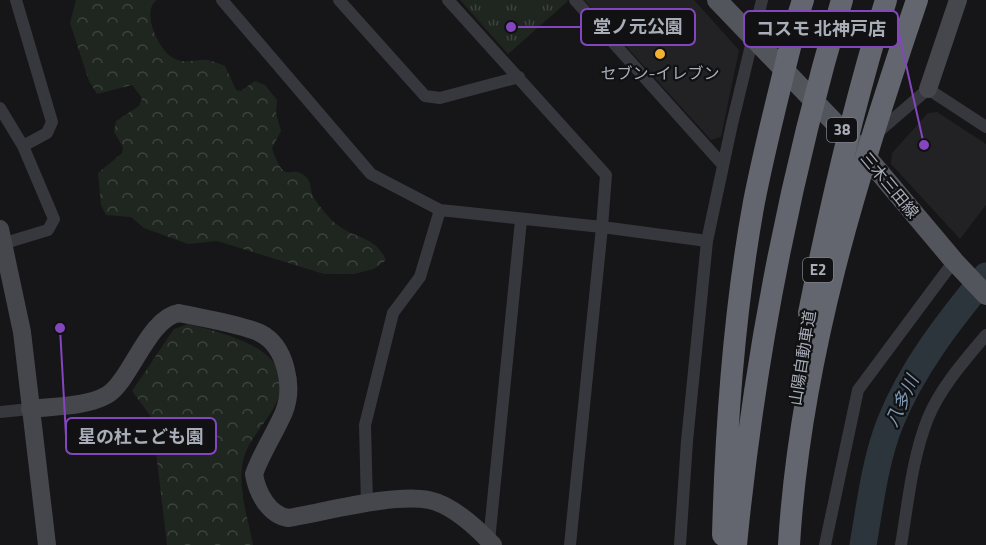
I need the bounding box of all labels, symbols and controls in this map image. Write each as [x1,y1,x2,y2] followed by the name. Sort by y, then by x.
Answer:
[581,9,695,45] callout: 堂ノ元公園
[744,11,898,47] callout: コスモ 北神戸店
[593,13,683,40] text: 堂ノ元公園
[756,15,886,42] text: コスモ 北神戸店
[653,47,667,61] marker: セブン-イレブン
[600,61,720,85] place label: セブン-イレブン
[827,118,857,142] road number: 38
[855,147,925,223] street label: 三木三田線
[803,258,833,282] road number: E2
[783,309,821,407] street label: 山陽自動車道
[878,369,926,431] water label: 八多川
[66,418,216,454] callout: 星の杜こども園
[78,423,204,450] text: 星の杜こども園

